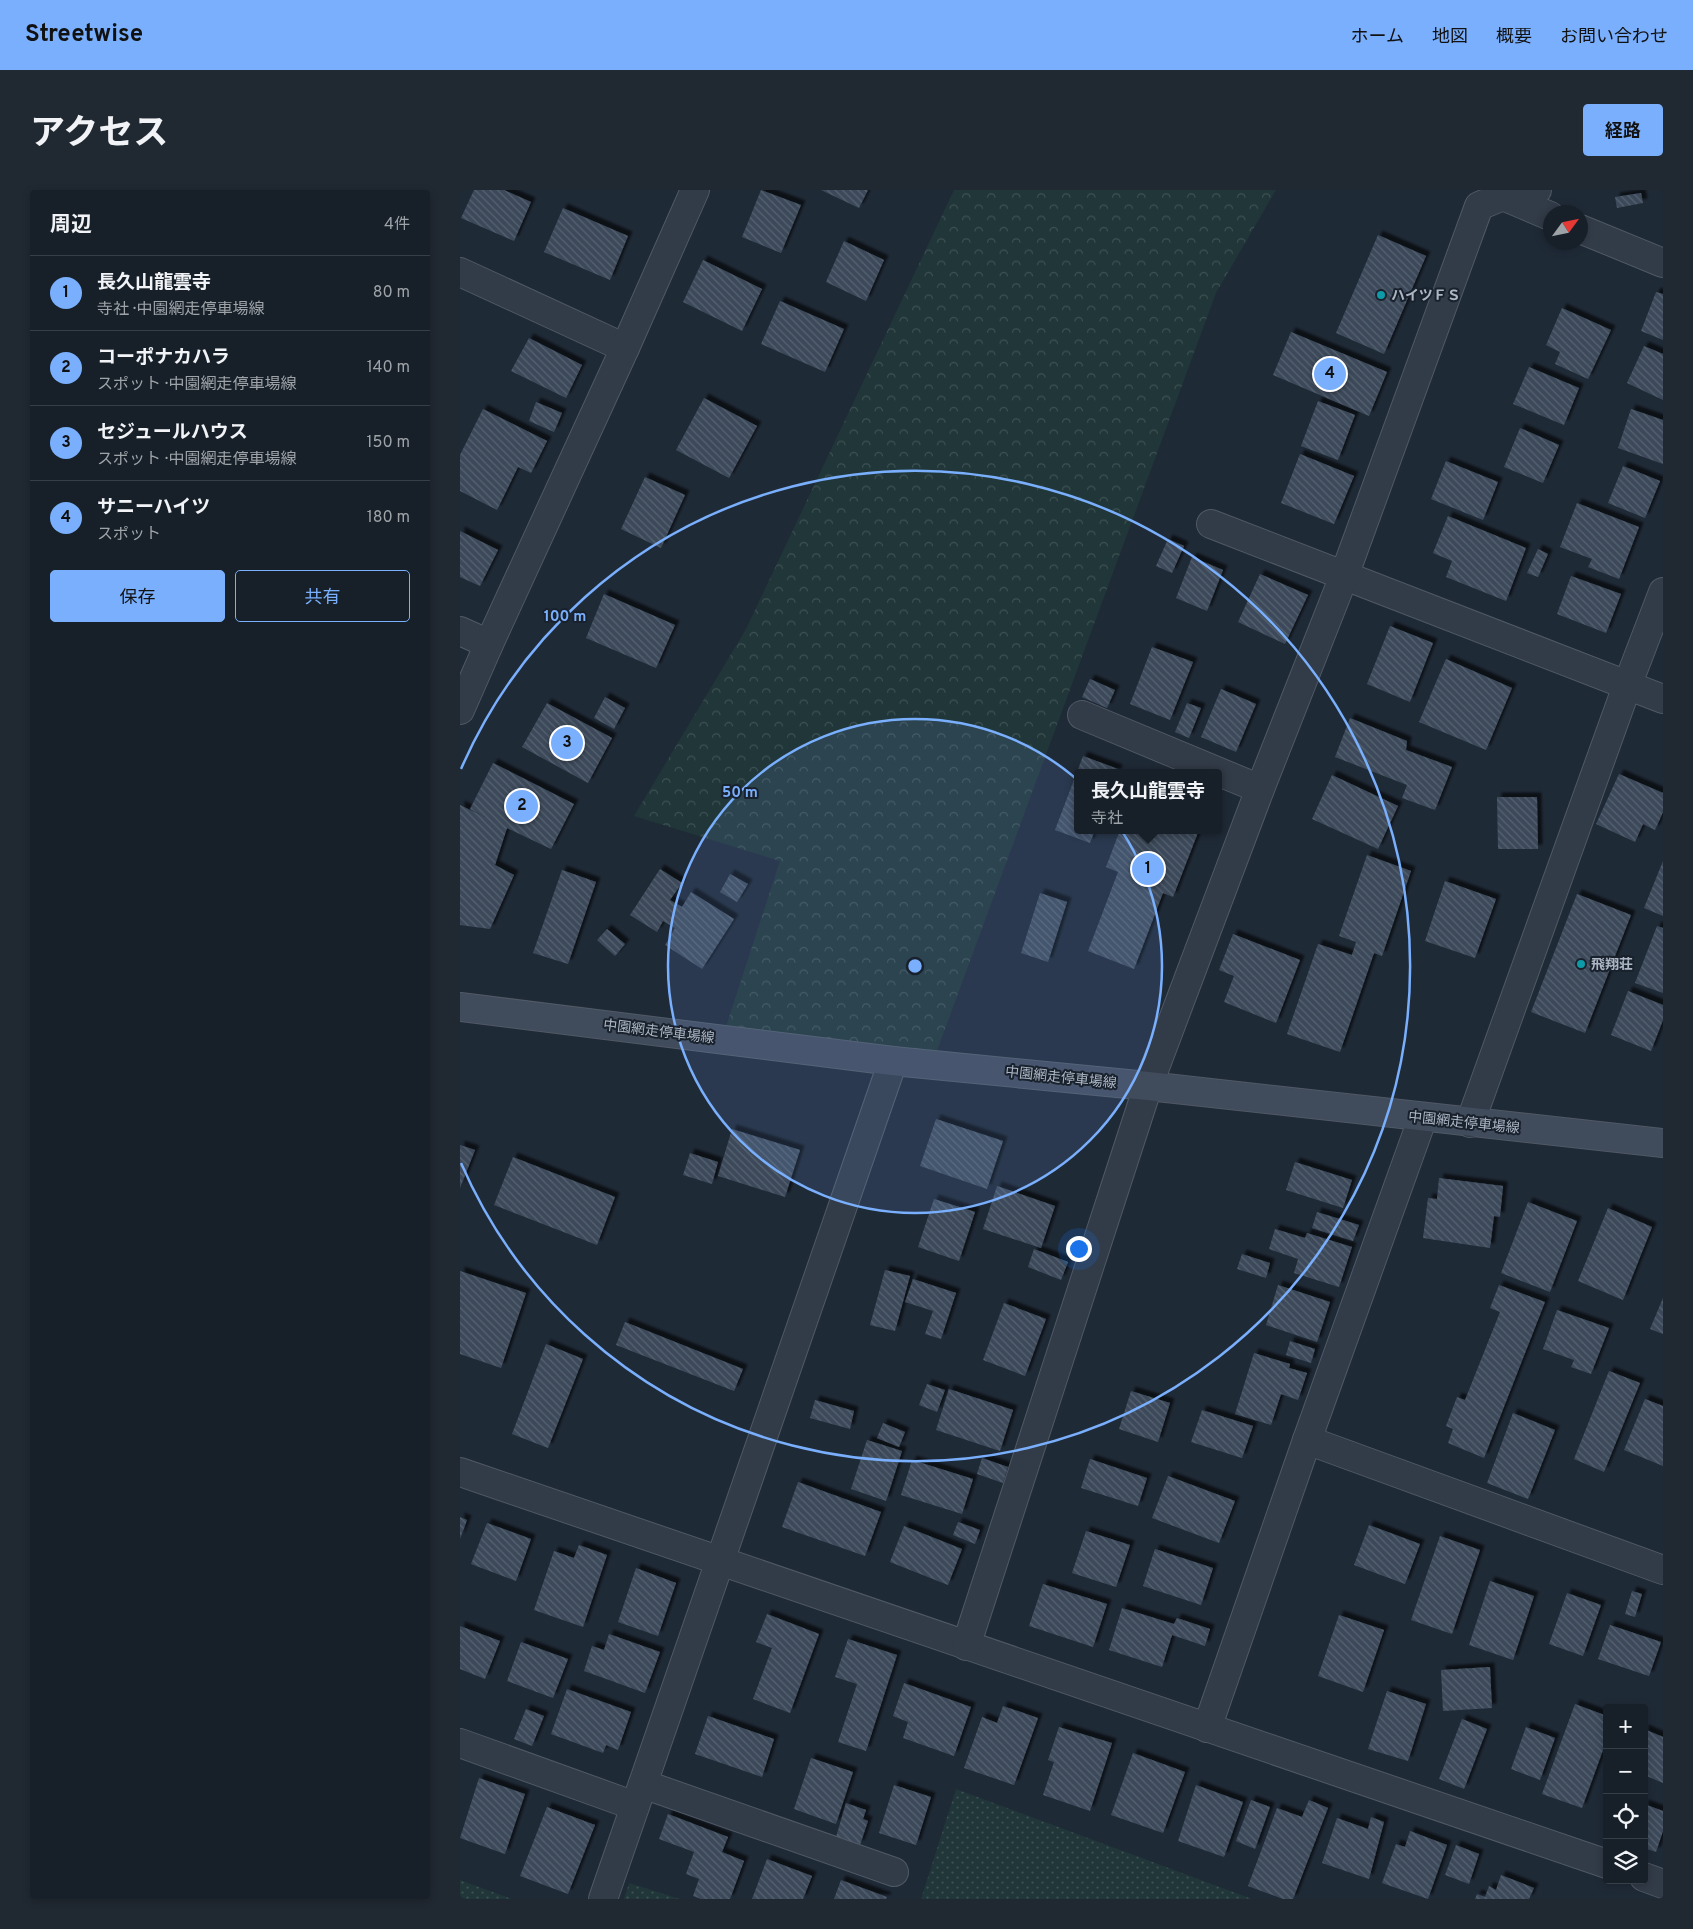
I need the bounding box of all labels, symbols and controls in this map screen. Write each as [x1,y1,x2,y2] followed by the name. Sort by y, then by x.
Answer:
[25,20,143,50] text: Streetwise
[1351,26,1404,49] text: ホーム
[1432,26,1468,49] text: 地図
[1496,26,1532,49] text: 概要
[1560,26,1668,49] text: お問い合わせ
[1583,104,1663,156] button: 経路
[30,113,168,157] text: アクセス
[1543,205,1588,250] north arrow
[50,212,92,239] text: 周辺
[384,215,410,235] text: 4件
[97,271,211,295] text: 長久山龍雲寺
[63,283,69,303] text: 1
[373,283,410,303] text: 80 m
[1391,288,1461,305] place label: ハイツＦＳ
[1375,289,1387,301] marker: ハイツＦＳ
[97,300,265,320] text: 寺社 · 中園網走停車場線
[97,346,230,370] text: コーポナカハラ
[1314,355,1346,393] pin: 4
[61,358,71,378] text: 2
[367,358,410,378] text: 140 m
[97,375,297,395] text: スポット · 中園網走停車場線
[97,421,248,445] text: セジュールハウス
[61,433,71,453] text: 3
[367,433,410,453] text: 150 m
[97,450,297,470] text: スポット · 中園網走停車場線
[97,496,210,520] text: サニーハイツ
[61,508,71,528] text: 4
[367,508,410,528] text: 180 m
[97,525,161,545] text: スポット
[50,570,225,622] button: 保存
[235,570,410,622] button: 共有
[544,608,586,627] text: 100 m
[551,724,583,762] pin: 3
[1074,769,1222,834] popup
[1091,780,1205,804] text: 長久山龍雲寺
[722,784,758,803] text: 50 m
[506,787,538,825] pin: 2
[1091,809,1123,829] text: 寺社
[1132,850,1164,888] pin: 1
[906,957,924,975] centre of rings
[1591,957,1633,974] place label: 飛翔荘
[1575,958,1587,970] marker: 飛翔荘
[602,1017,715,1048] street label: 中園網走停車場線
[1004,1064,1117,1093] street label: 中園網走停車場線
[1407,1109,1520,1138] street label: 中園網走停車場線
[1066,1236,1092,1262] your location
[1603,1704,1648,1884] map controls
[1603,1704,1648,1749] button: +
[1603,1749,1648,1794] button: −
[1603,1794,1648,1839] button: locate
[1603,1839,1648,1884] button: layers

